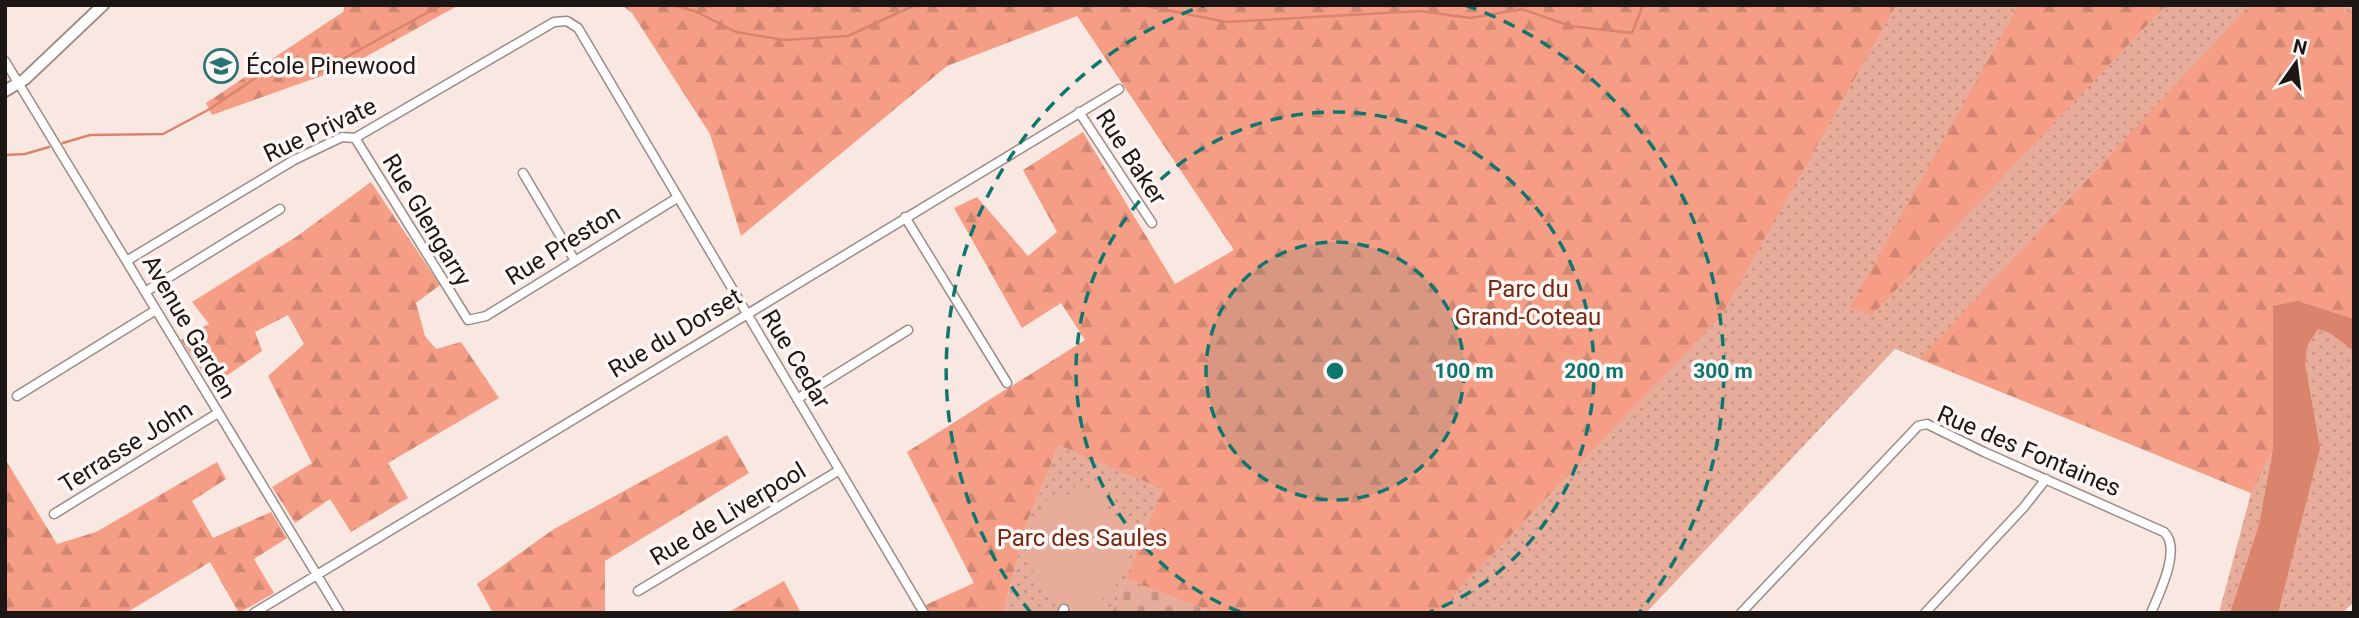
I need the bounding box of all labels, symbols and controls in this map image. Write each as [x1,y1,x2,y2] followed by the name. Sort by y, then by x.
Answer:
[2261,28,2331,98] north arrow
[2291,34,2309,60] text: N
[202,47,240,85] school or university icon: École Pinewood
[246,52,416,80] place label: École Pinewood
[259,92,381,168] street label: Rue Private
[1090,104,1172,210] street label: Rue Baker
[377,149,478,292] street label: Rue Glengarry
[501,199,625,291] street label: Rue Preston
[137,250,241,404] street label: Avenue Garden
[1455,275,1601,331] park label: Parc du Grand-Coteau
[604,282,747,384] street label: Rue du Dorset
[756,305,836,413] street label: Rue Cedar
[1323,359,1347,383] centre of rings
[1434,359,1494,383] text: 100 m
[1564,359,1624,383] text: 200 m
[1693,359,1753,383] text: 300 m
[54,395,198,499] street label: Terrasse John
[1933,400,2125,502] street label: Rue des Fontaines
[645,456,811,572] street label: Rue de Liverpool
[997,524,1167,552] park label: Parc des Saules

